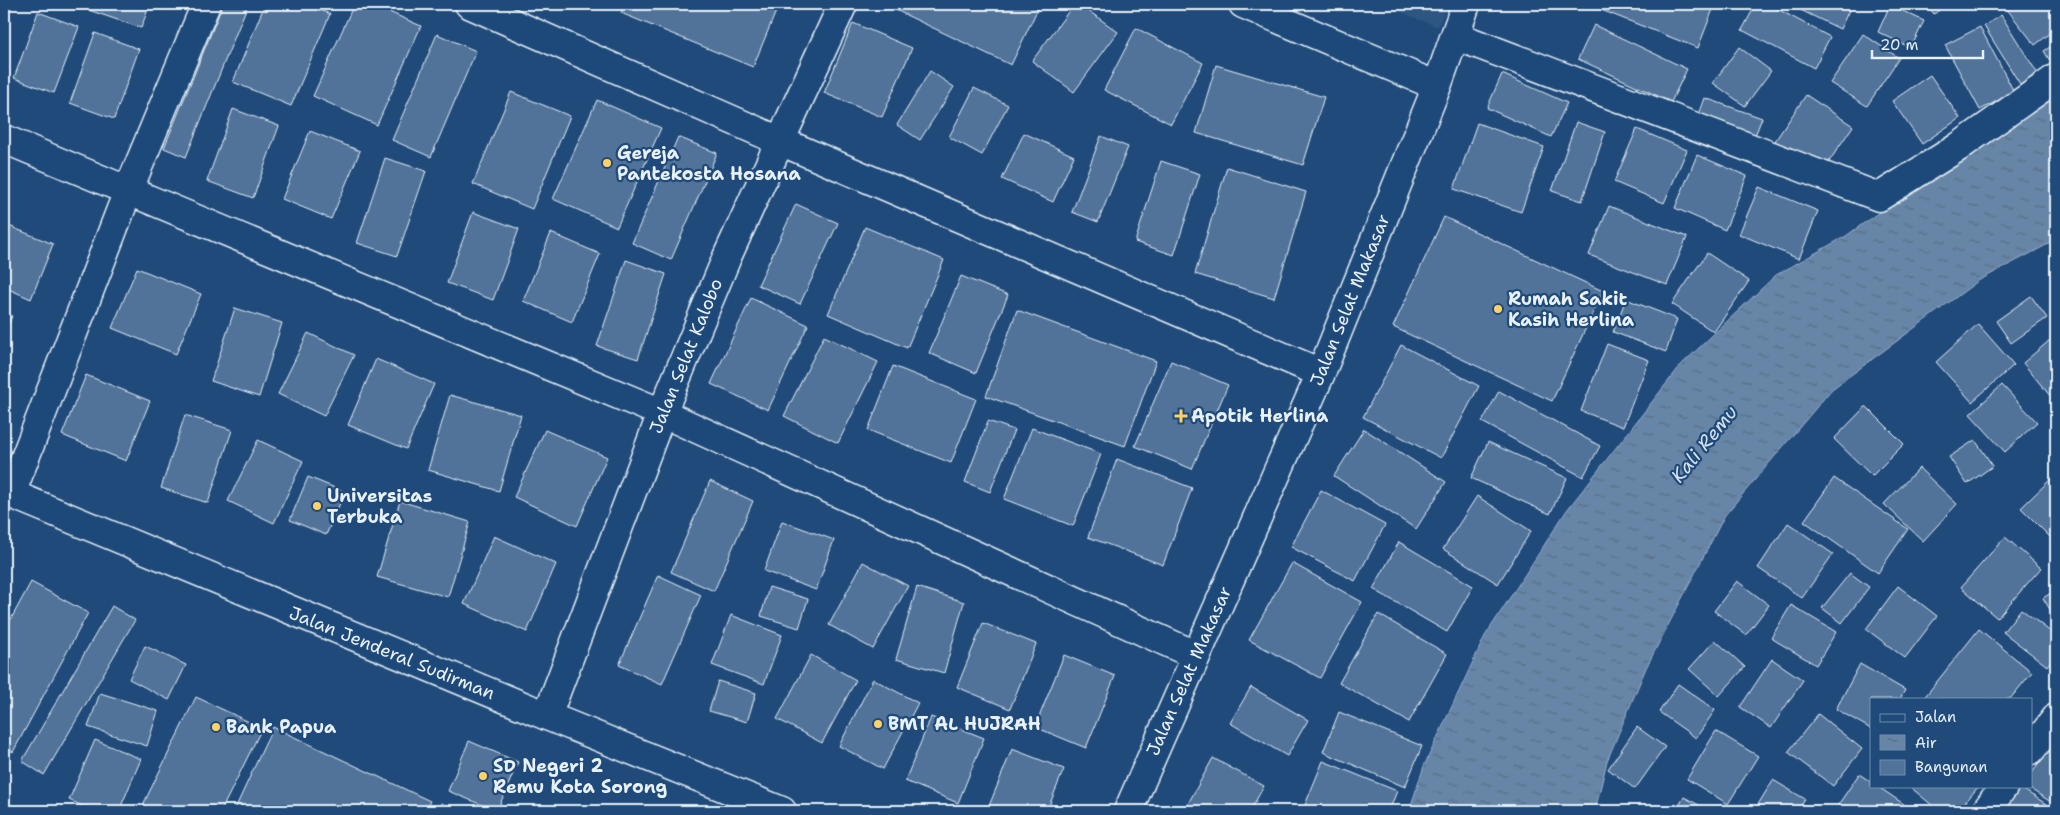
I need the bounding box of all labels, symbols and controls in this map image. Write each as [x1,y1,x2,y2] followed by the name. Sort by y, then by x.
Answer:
[1872,28,1984,60] scale bar
[1880,35,1919,55] text: 20 m
[617,141,801,186] place label: Gereja Pantekosta Hosana
[601,157,613,169] marker: Gereja Pantekosta Hosana
[1305,211,1395,389] street label: Jalan Selat Makasar
[644,275,728,437] street label: Jalan Selat Kalobo
[1508,287,1635,332] place label: Rumah Sakit Kasih Herlina
[1492,303,1504,315] marker: Rumah Sakit Kasih Herlina
[1665,400,1743,488] water label: Kali Remu
[1191,404,1329,428] place label: Apotik Herlina
[1175,410,1187,422] marker: Apotik Herlina
[327,484,432,529] place label: Universitas Terbuka
[311,500,323,512] marker: Universitas Terbuka
[1141,582,1237,760] street label: Jalan Selat Makasar
[286,601,498,705] street label: Jalan Jenderal Sudirman
[1870,698,2032,788] legend
[1915,707,1956,727] text: Jalan
[888,712,1041,736] place label: BMT AL HUJRAH
[226,715,337,739] place label: Bank Papua
[872,718,884,730] marker: BMT AL HUJRAH
[210,721,222,733] marker: Bank Papua
[1915,733,1937,753] text: Air
[493,754,668,799] place label: SD Negeri 2 Remu Kota Sorong
[1915,757,1987,777] text: Bangunan
[477,770,489,782] marker: SD Negeri 2 Remu Kota Sorong

